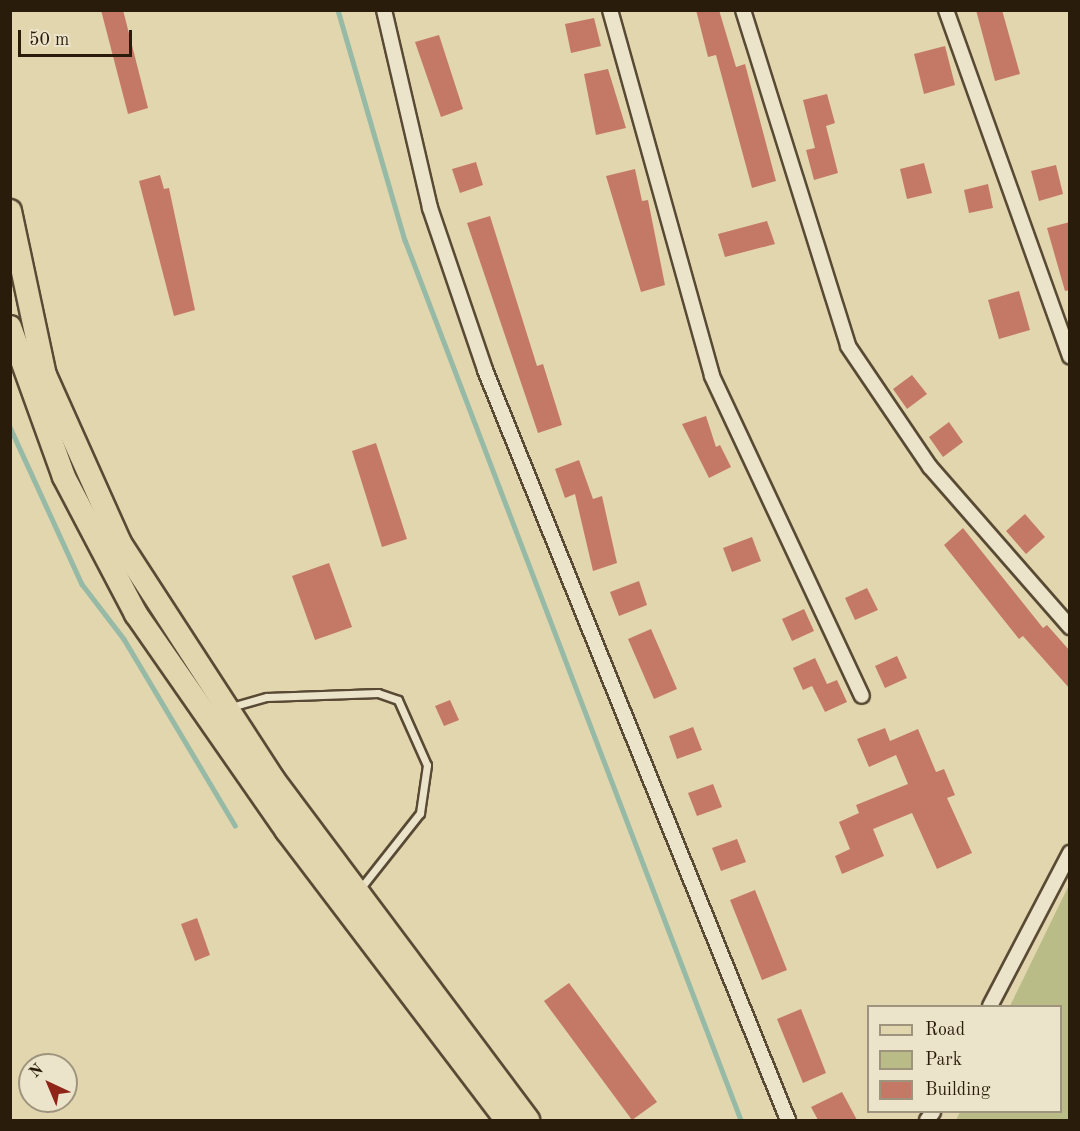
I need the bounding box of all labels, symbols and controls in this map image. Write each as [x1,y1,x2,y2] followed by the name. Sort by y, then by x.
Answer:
[21,18,135,56] scale bar
[29,31,69,49] text: 50 m
[867,1005,1062,1113] legend
[925,1021,965,1039] text: Road
[925,1051,962,1069] text: Park
[18,1053,78,1113] north arrow
[27,1061,47,1082] text: N
[925,1081,990,1099] text: Building

